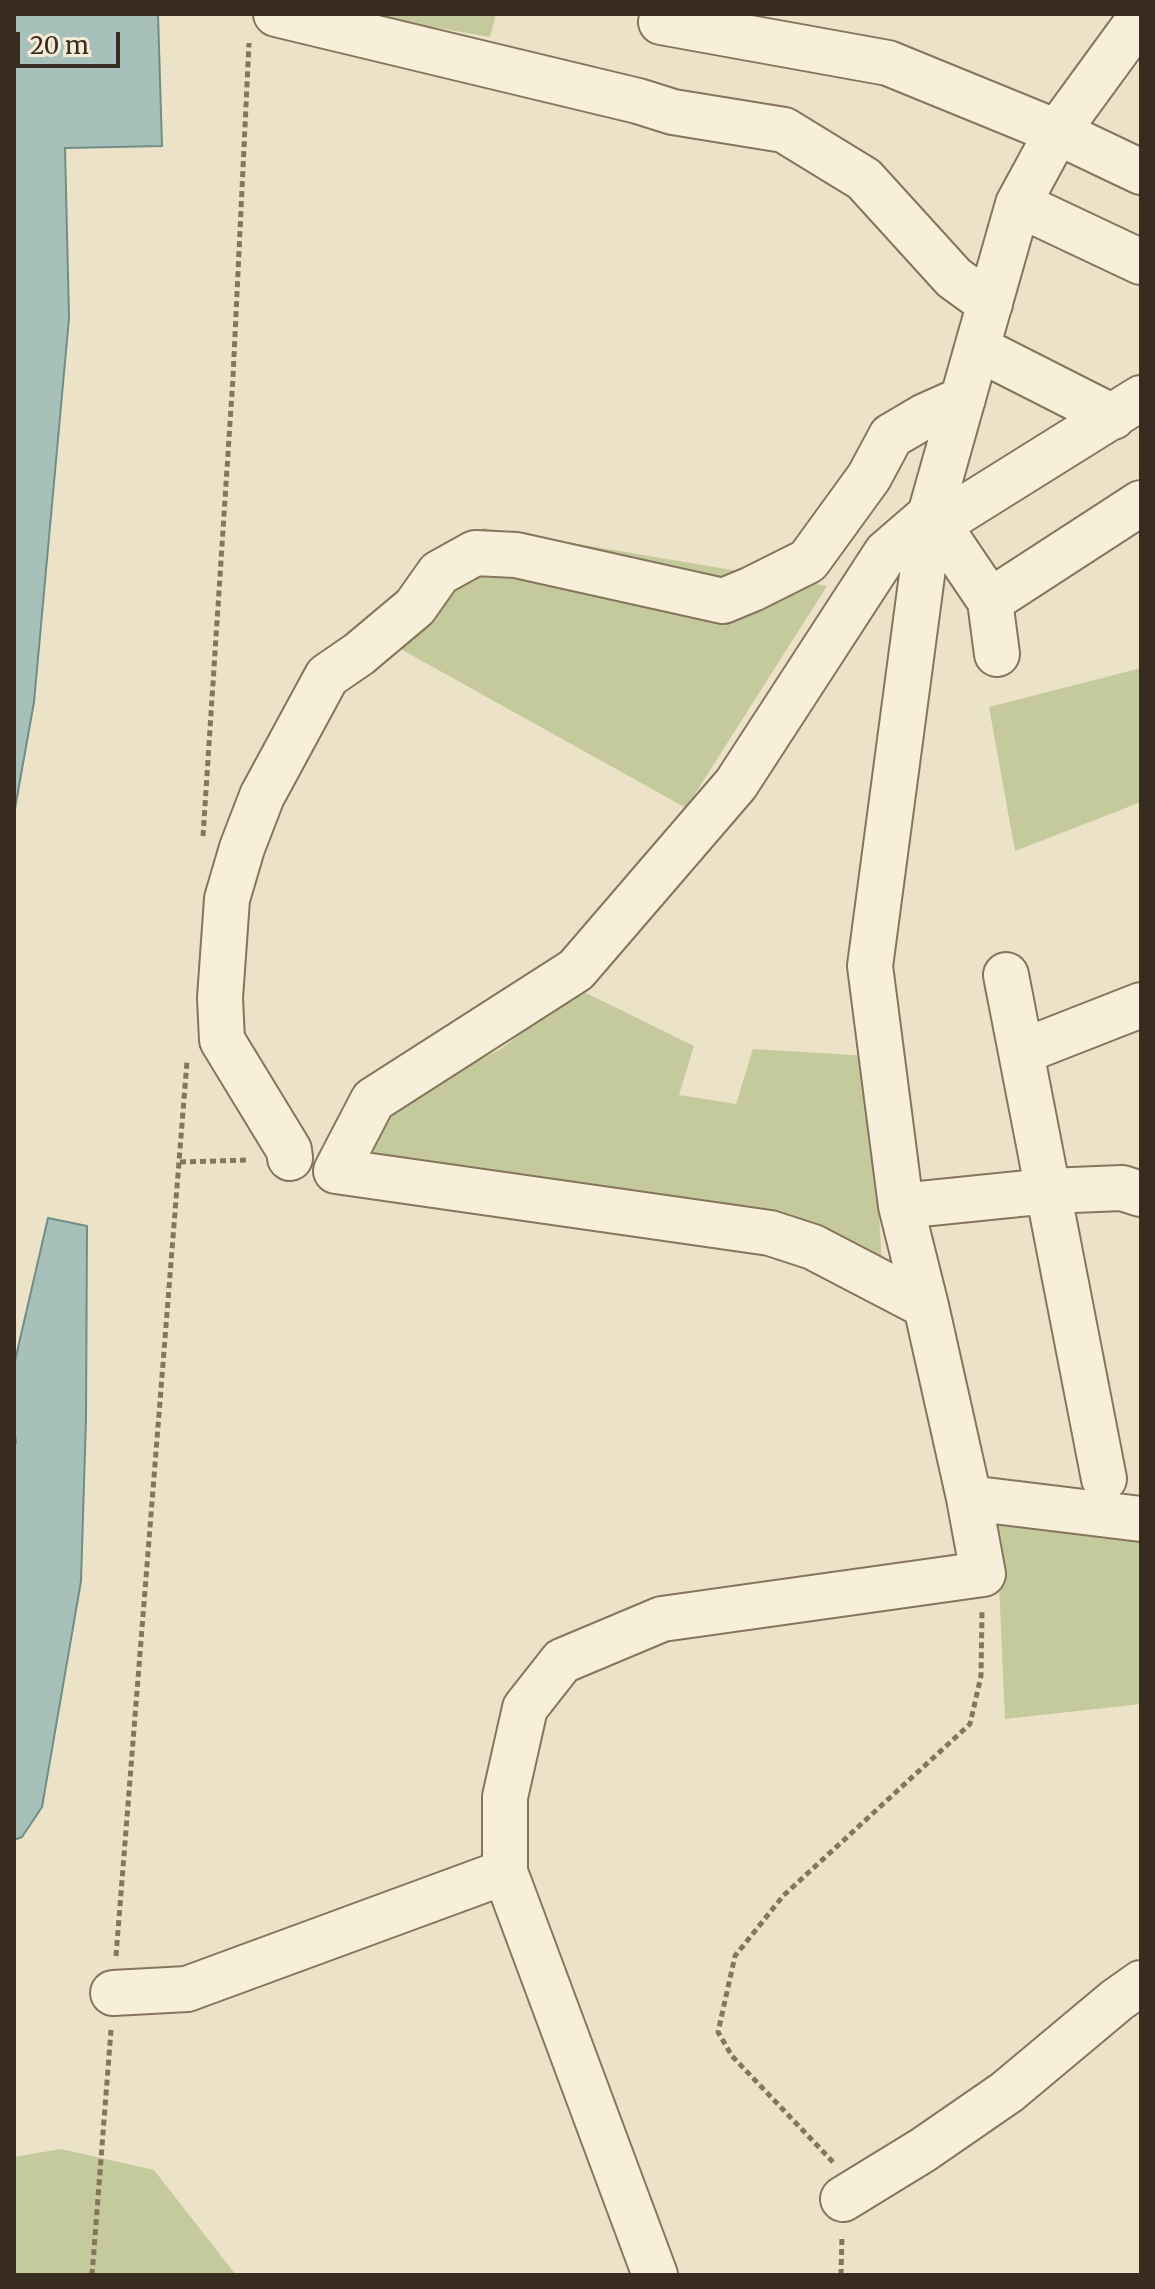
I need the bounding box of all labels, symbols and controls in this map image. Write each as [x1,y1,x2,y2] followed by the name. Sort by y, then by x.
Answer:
[20,16,124,66] scale bar
[30,30,89,61] text: 20 m

